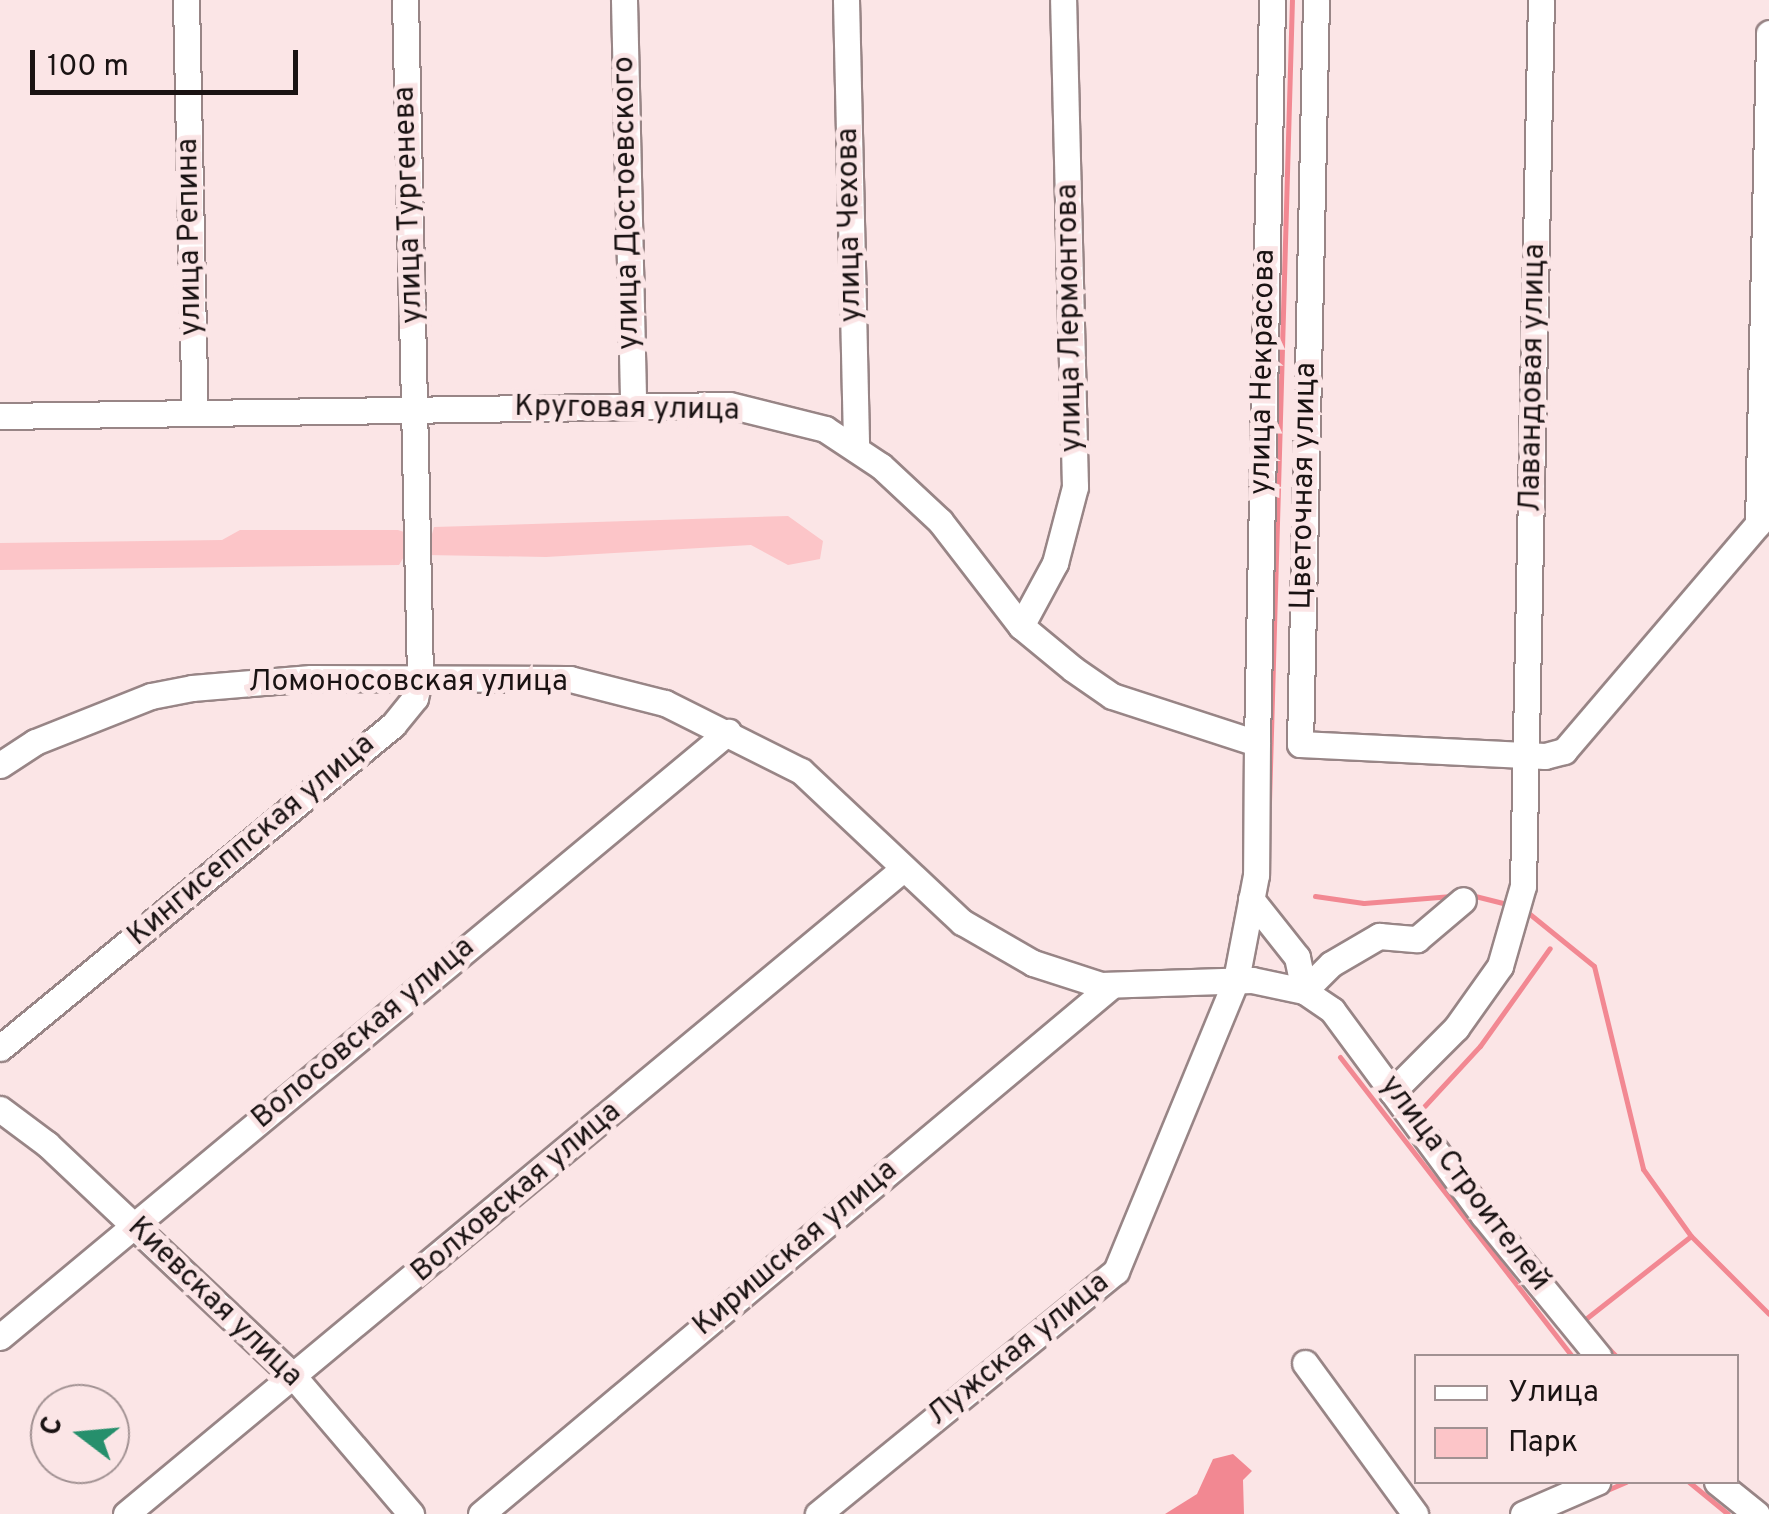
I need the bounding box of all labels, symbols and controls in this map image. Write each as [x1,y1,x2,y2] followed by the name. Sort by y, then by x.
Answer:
[35,30,302,92] scale bar
[47,49,129,86] text: 100 m
[607,56,649,350] street label: улица Достоевского
[388,85,432,325] street label: улица Тургенева
[831,127,871,323] street label: улица Чехова
[171,138,211,336] street label: улица Репина
[1051,183,1091,453] street label: улица Лермонтова
[1514,243,1554,513] street label: Лавандовая улица
[1244,249,1284,495] street label: улица Некрасова
[1285,362,1325,610] street label: Цветочная улица
[514,390,740,430] street label: Круговая улица
[248,665,568,701] street label: Ломоносовская улица
[121,727,383,955] street label: Кингисеппская улица
[245,930,483,1138] street label: Волосовская улица
[1371,1069,1557,1299] street label: улица Строителей
[405,1095,629,1291] street label: Волховская улица
[687,1153,905,1345] street label: Киришская улица
[119,1211,309,1395] street label: Киевская улица
[921,1266,1117,1434] street label: Лужская улица
[1414,1354,1739,1484] legend
[1508,1375,1599,1412] text: Улица
[30,1384,130,1484] north arrow
[33,1413,73,1440] text: С
[1508,1425,1578,1462] text: Парк

